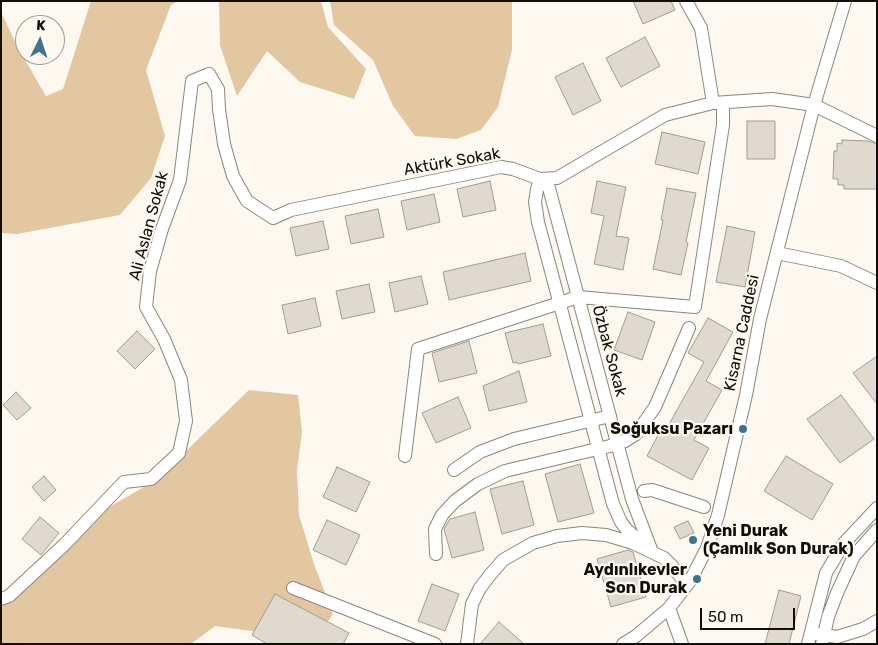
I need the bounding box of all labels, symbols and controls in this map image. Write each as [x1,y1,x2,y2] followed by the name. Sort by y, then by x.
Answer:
[15,15,65,65] north arrow
[36,17,46,34] text: K
[402,144,502,180] street label: Aktürk Sokak
[125,169,173,283] street label: Ali Aslan Sokak
[720,273,764,393] street label: Kisarna Caddesi
[588,303,630,399] street label: Özbak Sokak
[610,419,733,439] place label: Soğuksu Pazarı
[737,423,749,435] marker: Soğuksu Pazarı
[703,521,854,559] place label: Yeni Durak (Çamlık Son Durak)
[687,534,699,546] marker: Yeni Durak (Çamlık Son Durak)
[584,560,687,598] place label: Aydınlıkevler Son Durak
[691,573,703,585] marker: Aydınlıkevler Son Durak
[703,598,798,630] scale bar
[708,608,743,626] text: 50 m

